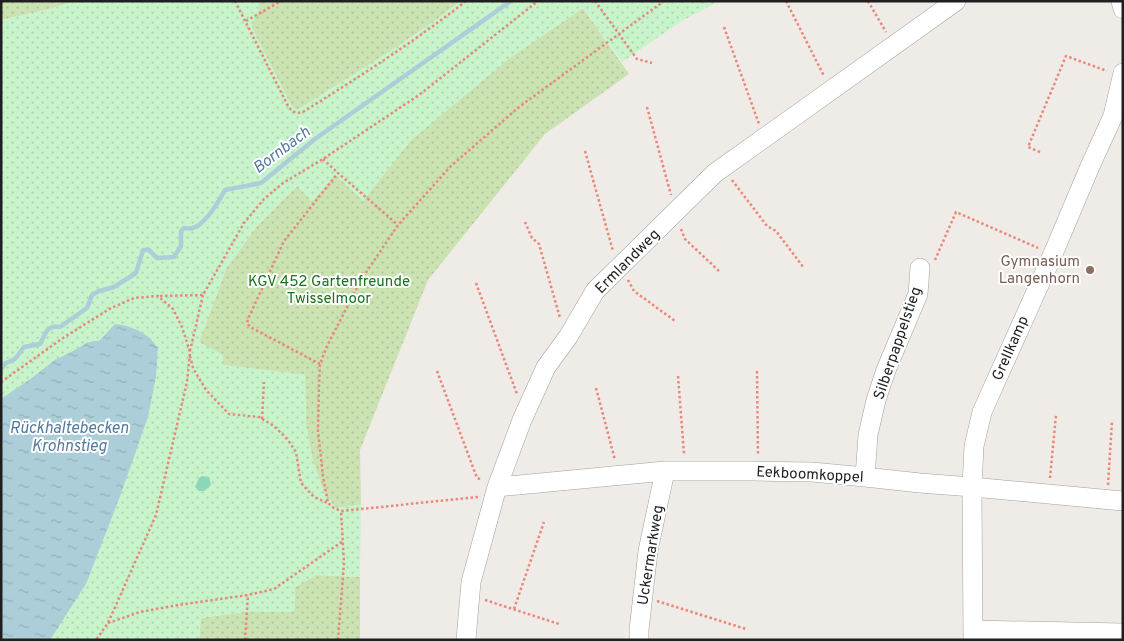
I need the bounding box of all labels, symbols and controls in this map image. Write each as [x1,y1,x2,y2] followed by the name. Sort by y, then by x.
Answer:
[250,122,315,179] water label: Bornbach
[592,226,664,298] street label: Ermlandweg
[999,253,1080,289] place label: Gymnasium Langenhorn
[1084,264,1096,276] marker: Gymnasium Langenhorn
[248,273,410,309] park label: KGV 452 Gartenfreunde Twisselmoor
[870,285,927,402] street label: Silberpappelstieg
[989,313,1034,384] street label: Grellkamp
[10,419,129,457] water label: Rückhaltebecken Krohnstieg
[756,463,864,488] street label: Eekboomkoppel
[634,504,669,607] street label: Uckermarkweg

